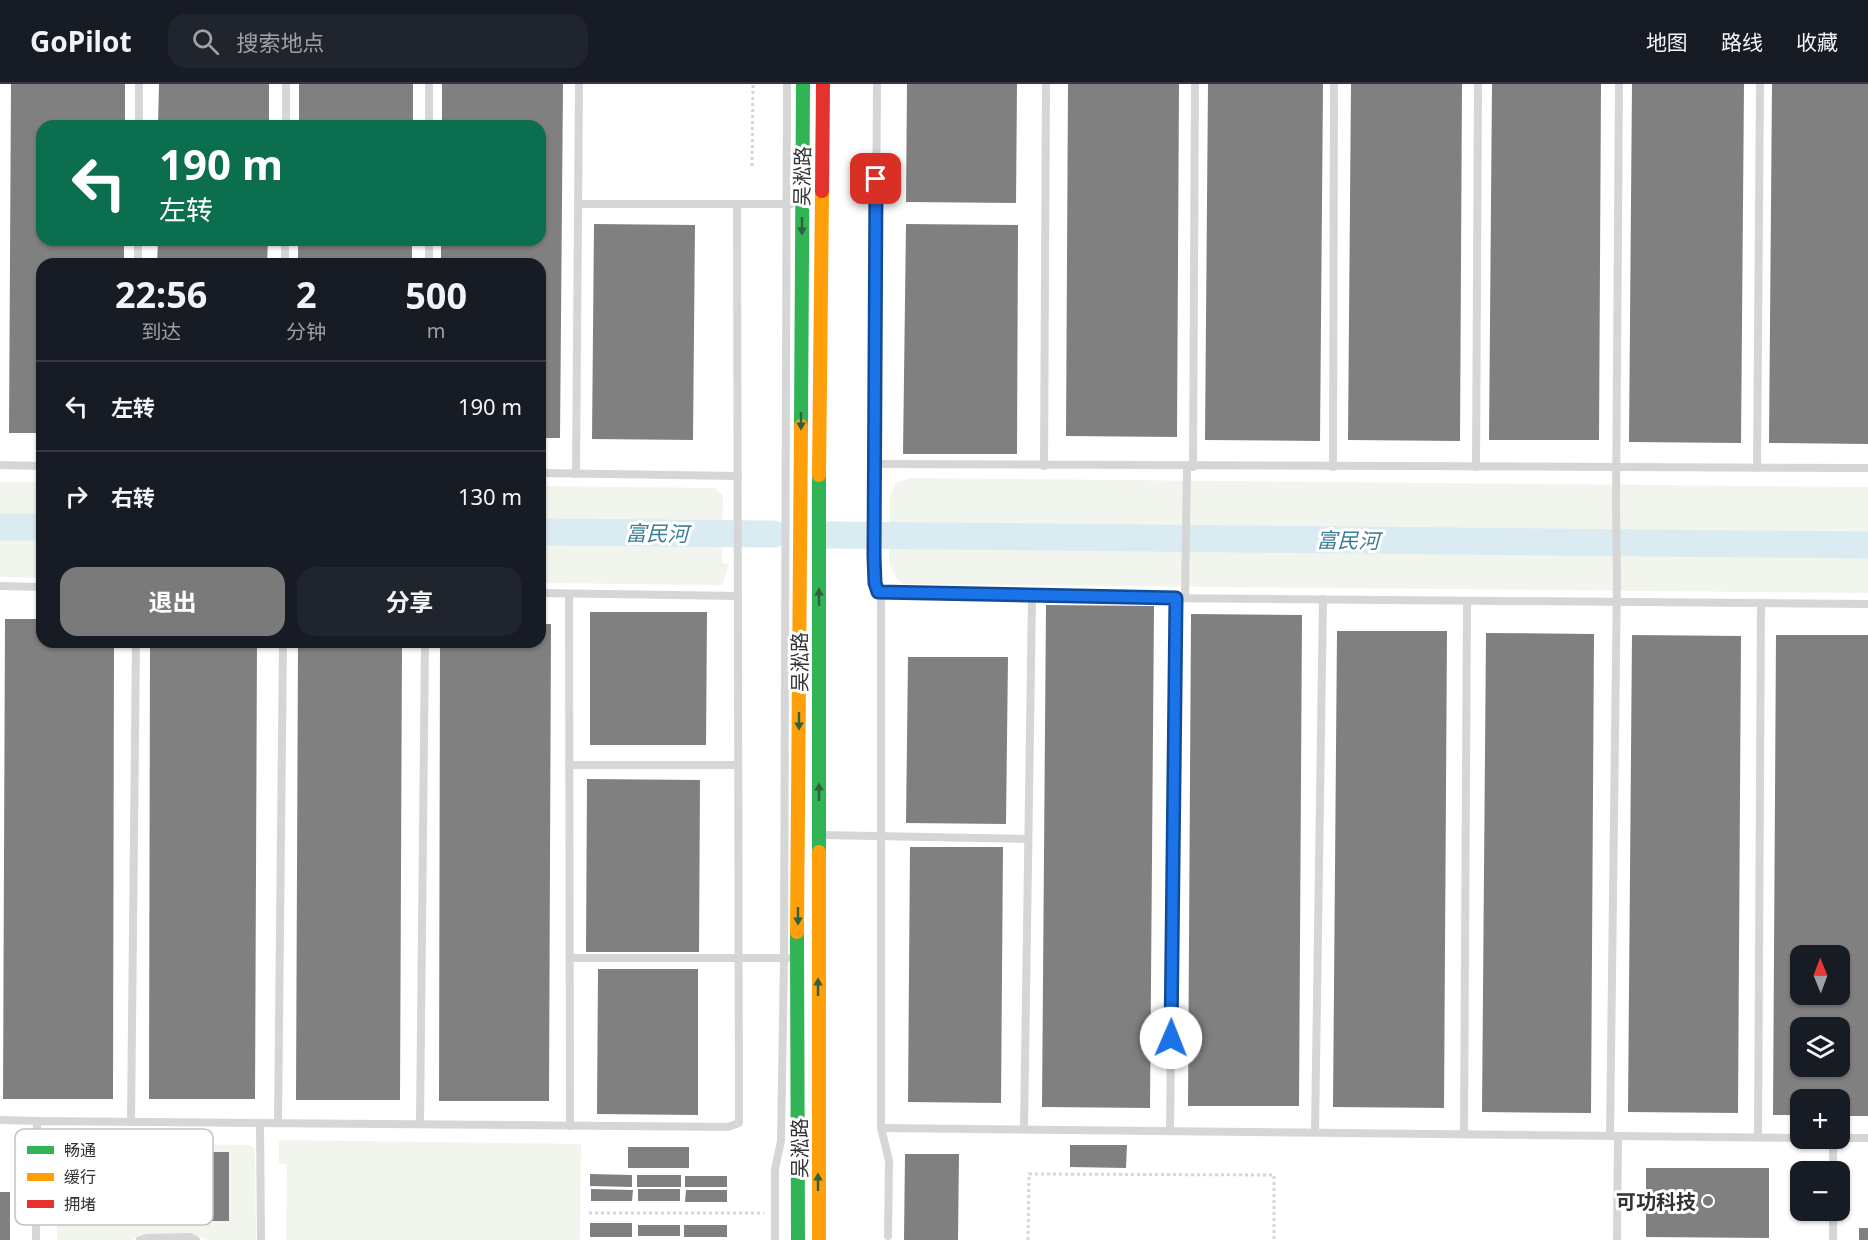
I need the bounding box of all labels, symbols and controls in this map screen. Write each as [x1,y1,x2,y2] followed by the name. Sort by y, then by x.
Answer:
[168,14,588,68] search box
[30,22,132,60] text: GoPilot
[189,25,222,58] icon: search
[237,27,325,57] text: 搜索地点
[1646,28,1688,56] text: 地图
[1721,28,1763,56] text: 路线
[1796,28,1838,56] text: 收藏
[159,135,283,192] text: 190 m
[60,144,138,222] icon: left
[788,146,816,206] street label: 吴淞路
[850,153,901,204] pin
[859,162,892,195] icon: arrive
[159,191,213,228] text: 左转
[797,217,807,236] one-way arrow
[115,270,207,319] text: 22:56
[296,270,317,319] text: 2
[405,271,467,320] text: 500
[427,317,445,344] text: m
[141,318,181,345] text: 到达
[286,318,326,345] text: 分钟
[60,390,93,423] icon: left
[458,391,522,421] text: 190 m
[111,392,155,422] text: 左转
[796,412,806,431] one-way arrow
[60,480,93,513] icon: right
[458,481,522,511] text: 130 m
[111,482,155,512] text: 右转
[625,518,693,548] water label: 富民河
[1316,525,1384,555] water label: 富民河
[60,567,285,636] button: 退出
[297,567,522,636] button: 分享
[814,587,824,606] one-way arrow
[786,632,813,692] street label: 吴淞路
[794,712,804,731] one-way arrow
[814,782,824,801] one-way arrow
[793,907,803,926] one-way arrow
[1790,945,1850,1005] north arrow
[1790,945,1850,1221] map controls
[813,977,823,996] one-way arrow
[1139,1006,1203,1070] position arrow
[1790,1017,1850,1077] button: layers
[1790,1089,1850,1149] button: +
[786,1118,813,1178] street label: 吴淞路
[15,1129,213,1225] legend
[64,1139,96,1161] text: 畅通
[1790,1161,1850,1221] button: −
[64,1166,96,1188] text: 缓行
[813,1172,823,1191] one-way arrow
[1616,1188,1696,1215] place label: 可功科技
[64,1193,96,1215] text: 拥堵
[1701,1194,1715,1208] marker: 可功科技

